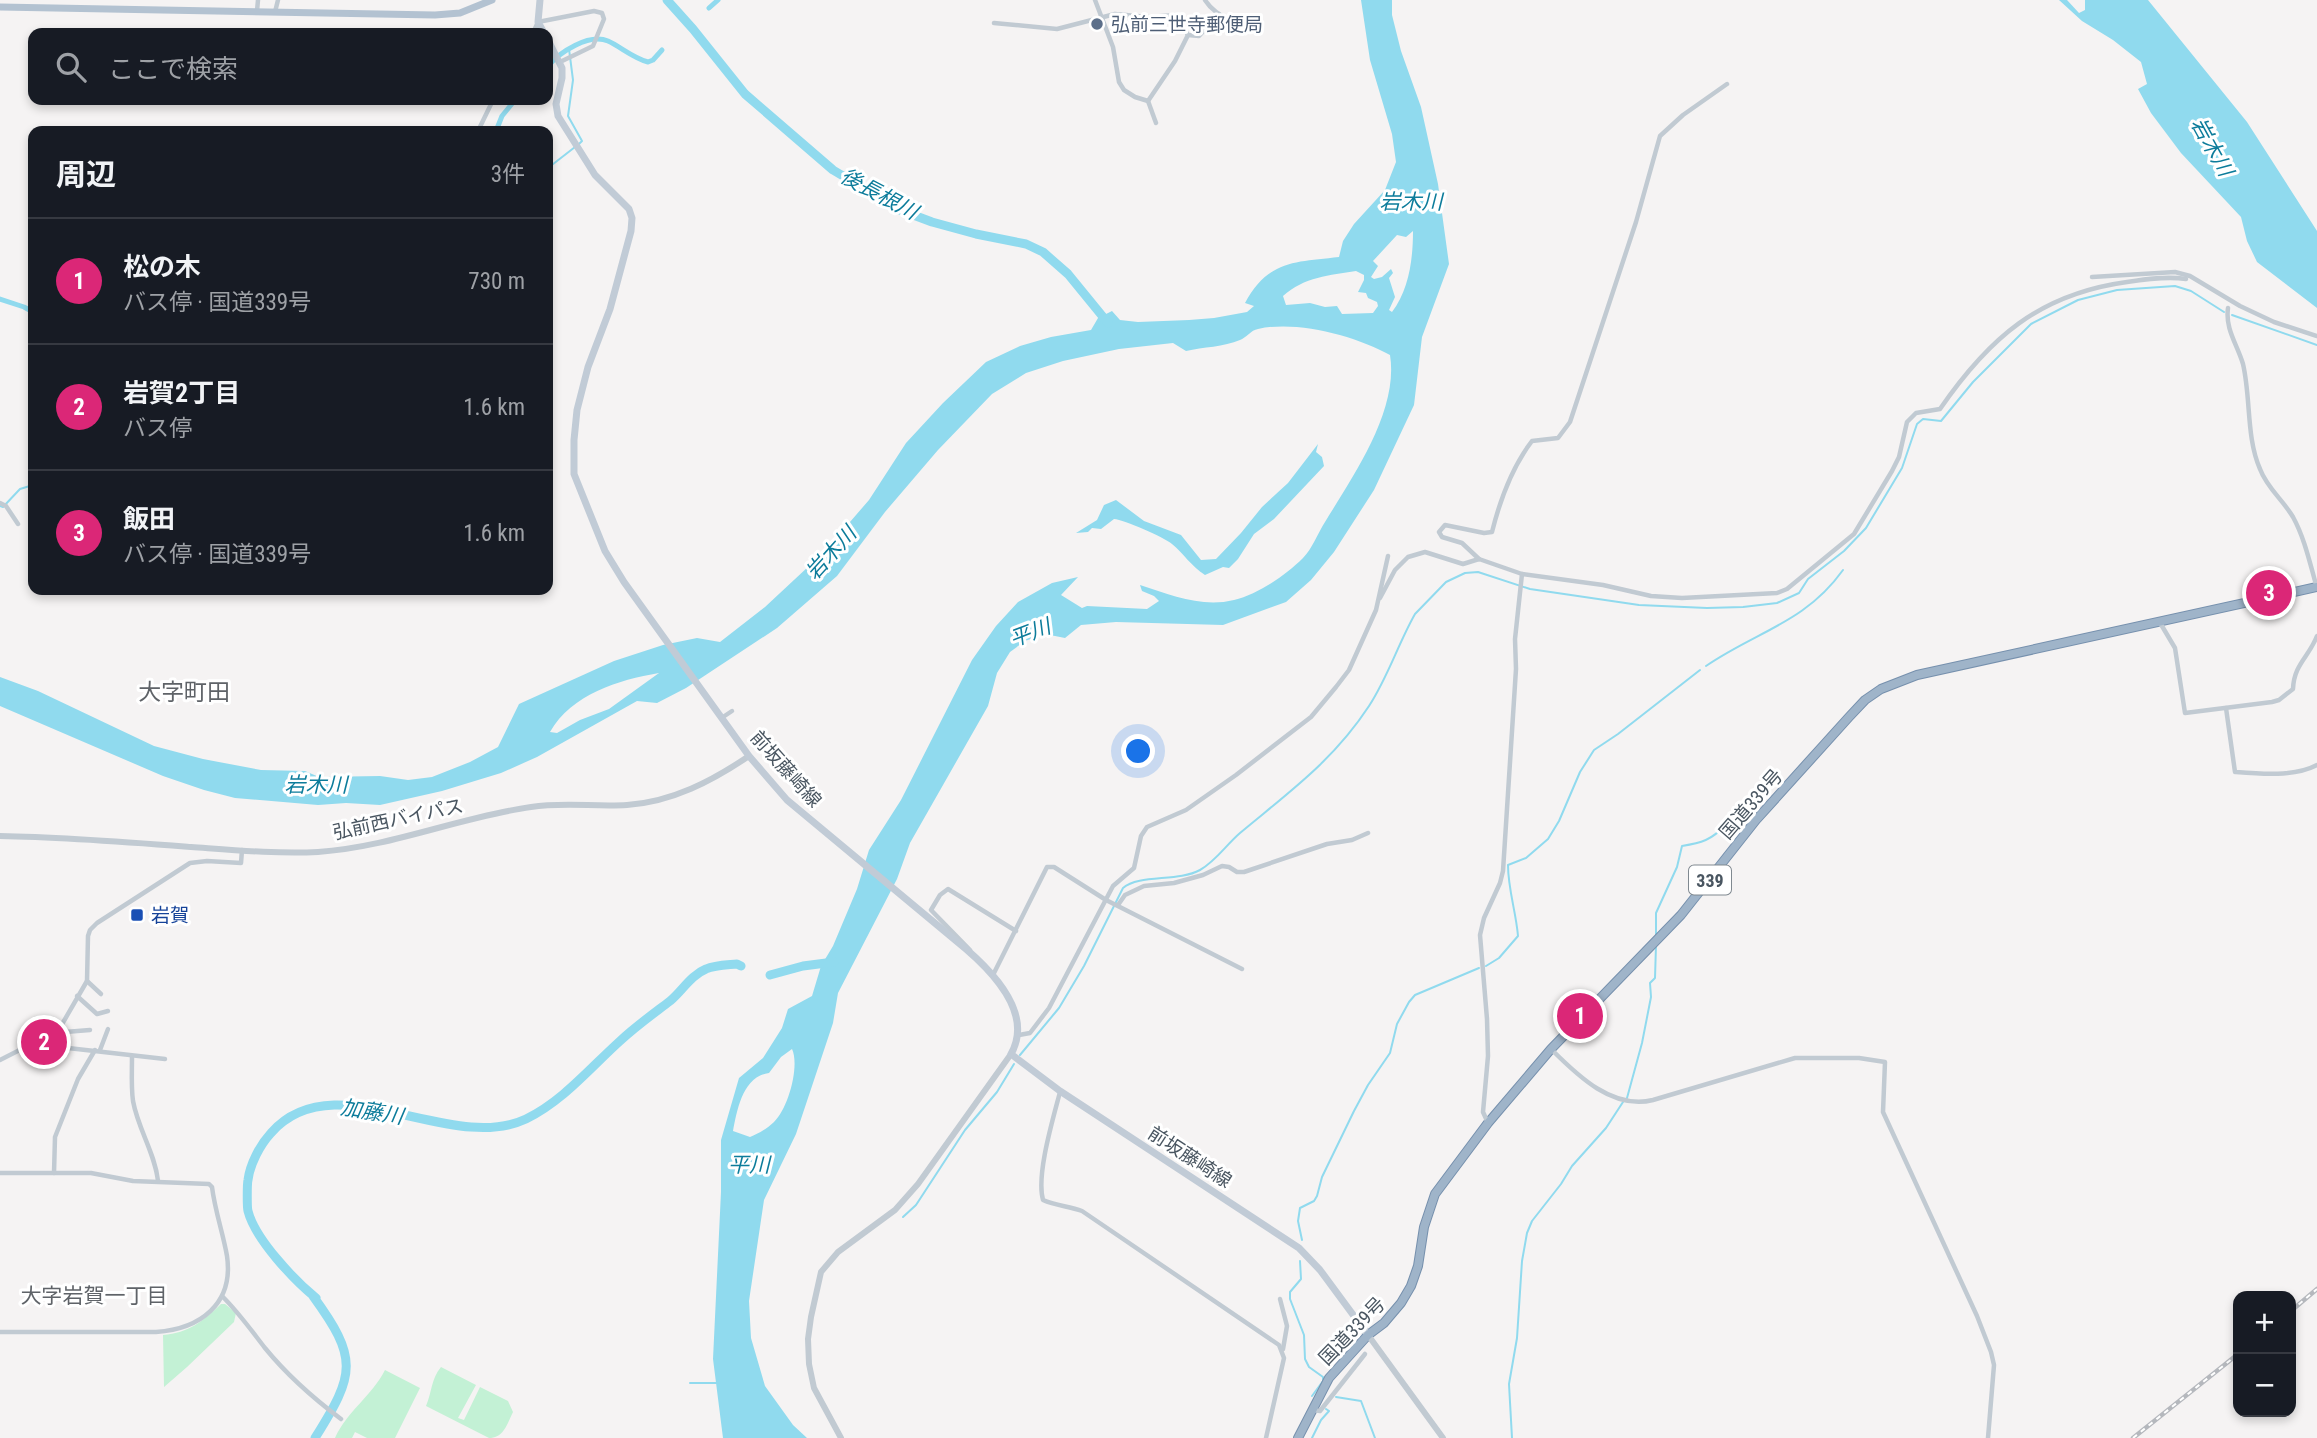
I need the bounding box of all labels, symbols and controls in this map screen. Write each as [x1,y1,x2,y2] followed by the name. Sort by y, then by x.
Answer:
[1111,13,1263,36] place label: 弘前三世寺郵便局
[1089,16,1105,32] marker: 弘前三世寺郵便局
[28,28,553,105] search box
[52,48,90,86] icon: search
[108,54,238,84] text: ここで検索
[2186,114,2239,182] water label: 岩木川
[56,157,116,192] text: 周辺
[491,161,525,188] text: 3件
[836,164,923,225] water label: 後長根川
[1380,190,1444,214] water label: 岩木川
[123,252,201,282] text: 松の木
[73,268,85,295] text: 1
[468,268,525,295] text: 730 m
[123,289,311,316] text: バス停 · 国道339号
[123,378,240,408] text: 岩賀2丁目
[73,394,85,421] text: 2
[463,394,525,421] text: 1.6 km
[123,415,192,442] text: バス停
[123,504,175,534] text: 飯田
[73,520,85,547] text: 3
[463,520,525,547] text: 1.6 km
[801,520,862,584] water label: 岩木川
[123,541,311,568] text: バス停 · 国道339号
[2246,567,2292,619] pin: 3
[1006,614,1056,652] water label: 平川
[138,679,230,706] district label: 大字町田
[746,726,826,812] street label: 前坂藤崎線
[1121,734,1155,768] your location
[1714,764,1788,844] street label: 国道339号
[285,773,349,797] water label: 岩木川
[331,794,465,844] street label: 弘前西バイパス
[1689,866,1731,894] road number: 339
[151,904,189,927] place label: 岩賀
[129,907,145,923] marker: 岩賀
[1557,990,1603,1042] pin: 1
[21,1016,67,1068] pin: 2
[339,1095,407,1129] water label: 加藤川
[1144,1121,1236,1193] street label: 前坂藤崎線
[728,1153,772,1177] water label: 平川
[21,1284,168,1308] district label: 大字岩賀一丁目
[2233,1291,2296,1417] map controls
[2233,1291,2296,1354] button: +
[1314,1292,1390,1370] street label: 国道339号
[2233,1354,2296,1417] button: −

